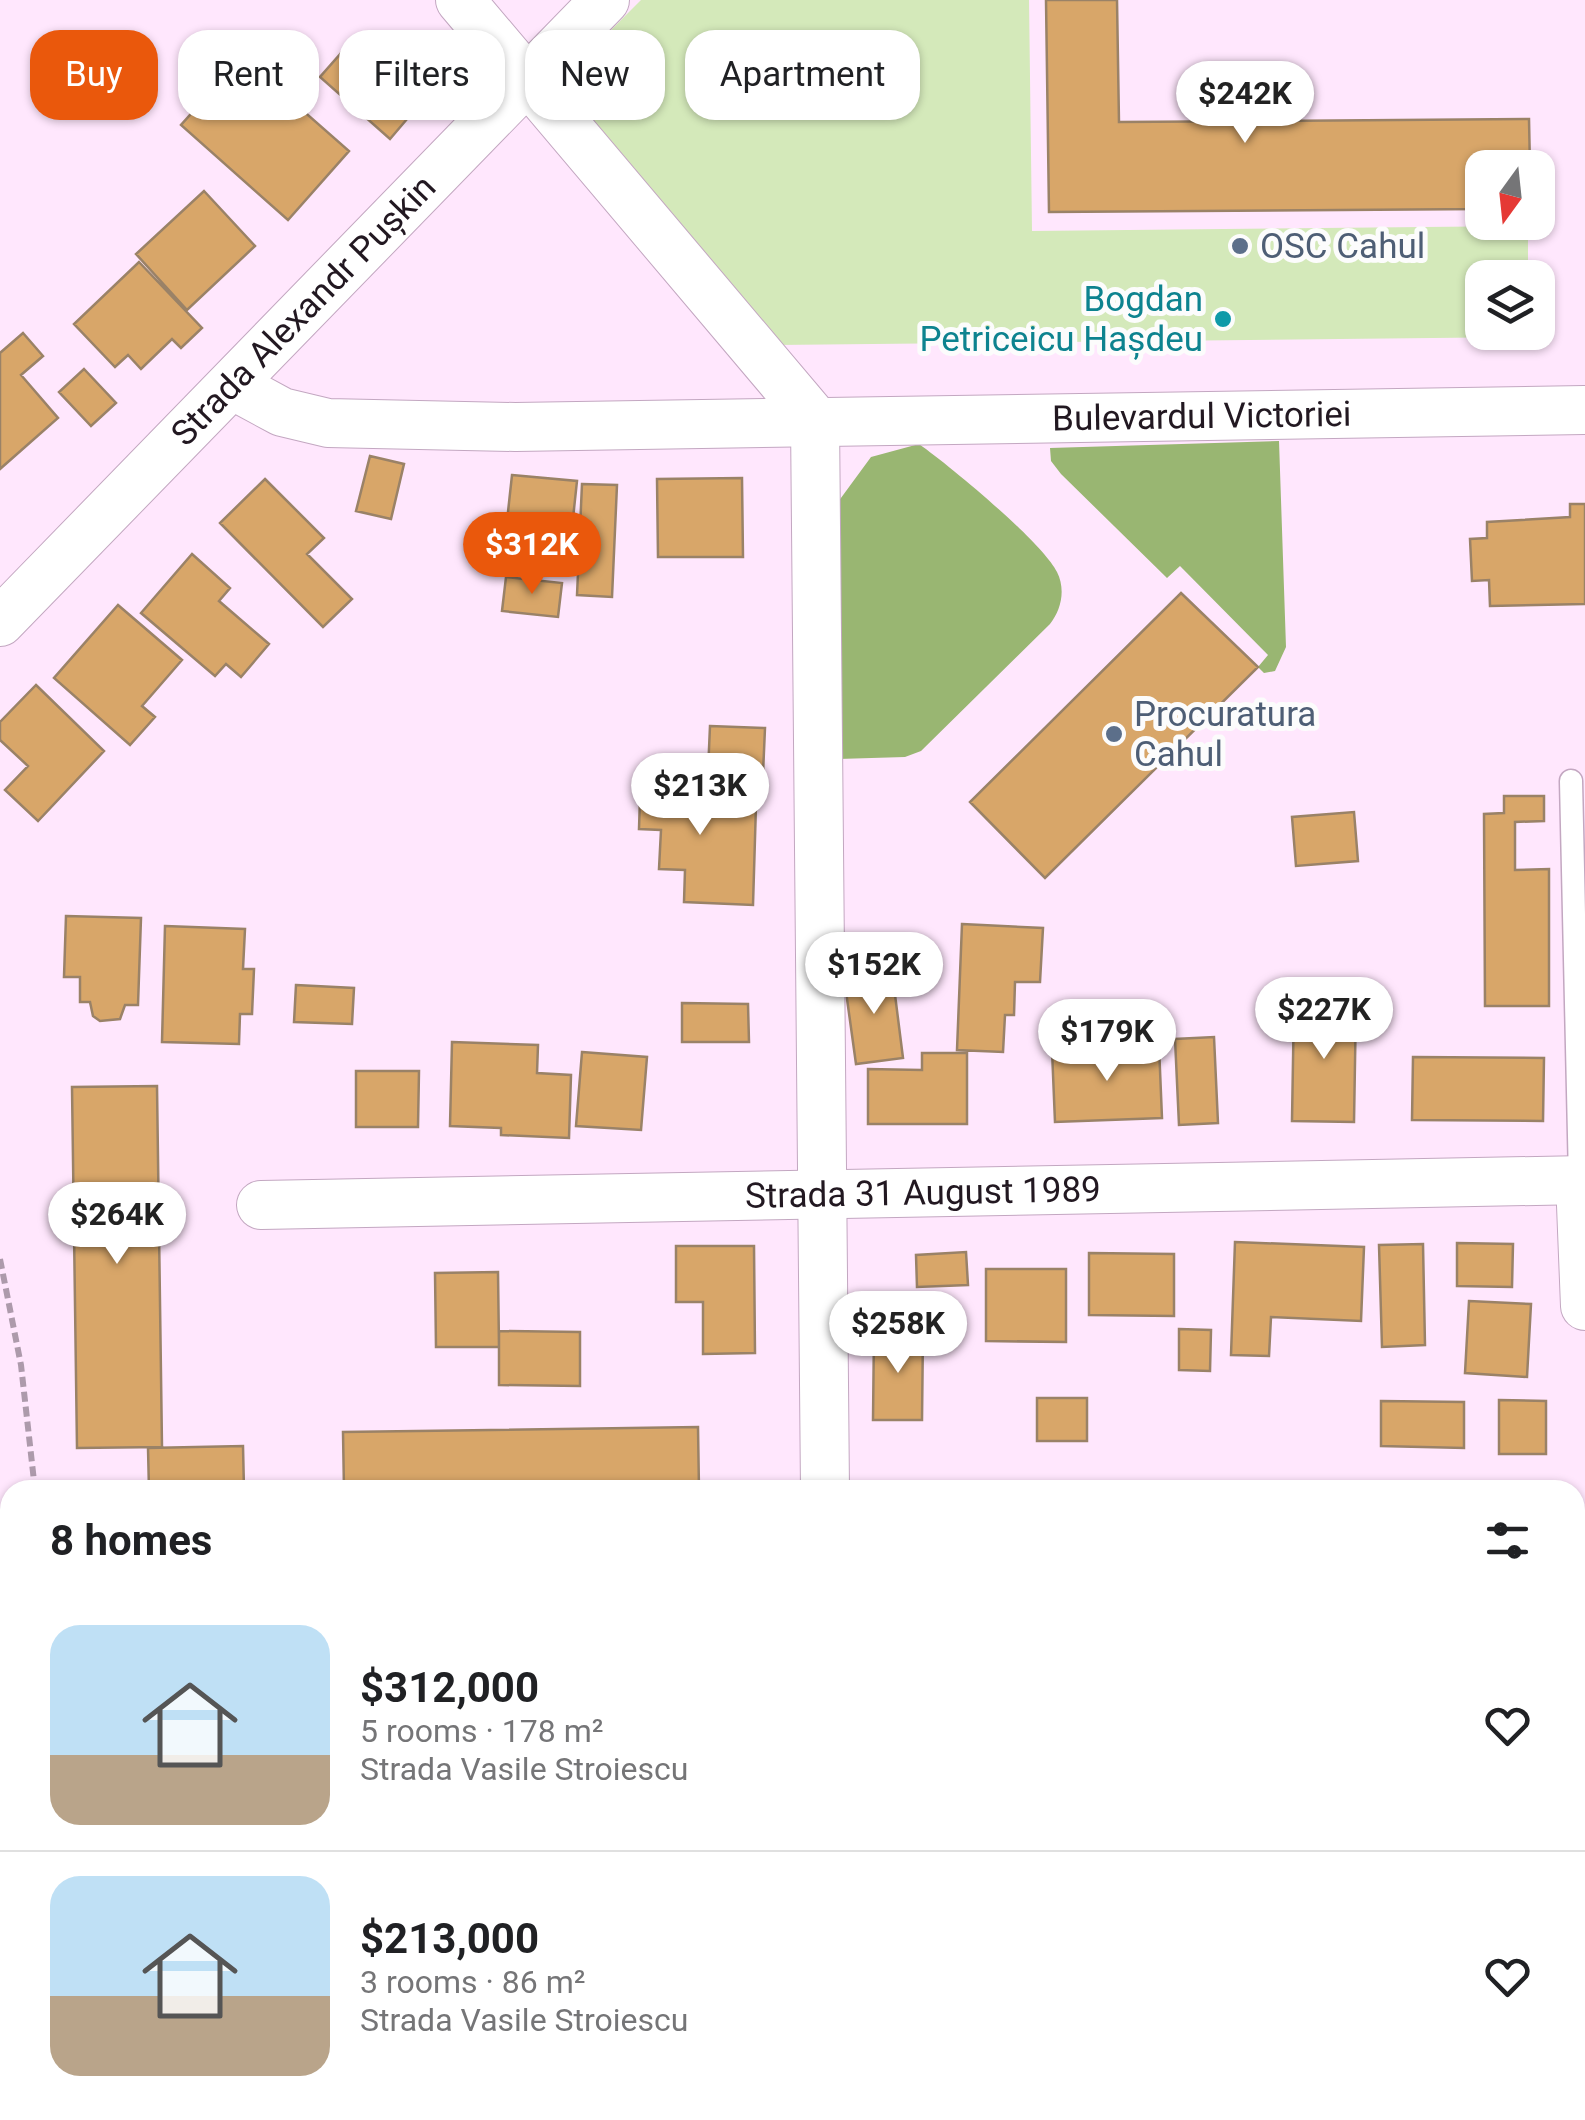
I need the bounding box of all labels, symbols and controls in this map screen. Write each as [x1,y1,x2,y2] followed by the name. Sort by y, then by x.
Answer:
[30,30,158,120] chip: Buy
[178,30,319,120] chip: Rent
[339,30,505,120] chip: Filters
[525,30,665,120] chip: New
[685,30,920,120] chip: Apartment
[1175,61,1315,146] pin: $242K
[1198,74,1292,112] text: $242K
[1465,150,1555,240] north arrow
[1465,150,1555,350] map controls
[163,166,444,454] street label: Strada Alexandr Pușkin
[1260,226,1425,267] place label: OSC Cahul
[1229,235,1251,257] marker: OSC Cahul
[1465,260,1555,350] button: layers
[919,279,1203,360] place label: Bogdan Petriceicu Hașdeu
[1212,308,1234,330] marker: Bogdan Petriceicu Hașdeu
[1052,393,1352,439] street label: Bulevardul Victoriei
[462,512,602,597] pin: $312K
[485,525,579,563] text: $312K
[1134,694,1316,775] place label: Procuratura Cahul
[1103,723,1125,745] marker: Procuratura Cahul
[630,753,770,838] pin: $213K
[653,766,747,804] text: $213K
[804,932,944,1017] pin: $152K
[827,945,921,983] text: $152K
[1254,977,1394,1062] pin: $227K
[1277,990,1371,1028] text: $227K
[1037,999,1177,1084] pin: $179K
[1060,1012,1154,1050] text: $179K
[745,1169,1101,1216] street label: Strada 31 August 1989
[47,1182,187,1267] pin: $264K
[70,1195,164,1233] text: $264K
[828,1291,968,1376] pin: $258K
[851,1304,945,1342] text: $258K
[1480,1513,1535,1568] icon: filters
[50,1516,212,1565] text: 8 homes
[360,1663,539,1712] text: $312,000
[130,1665,250,1785] icon: home
[1480,1698,1535,1753] icon: heart
[360,1712,603,1750] text: 5 rooms · 178 m²
[360,1750,688,1788] text: Strada Vasile Stroiescu
[360,1914,539,1963] text: $213,000
[130,1916,250,2036] icon: home
[1480,1949,1535,2004] icon: heart
[360,1963,585,2001] text: 3 rooms · 86 m²
[360,2001,688,2039] text: Strada Vasile Stroiescu

